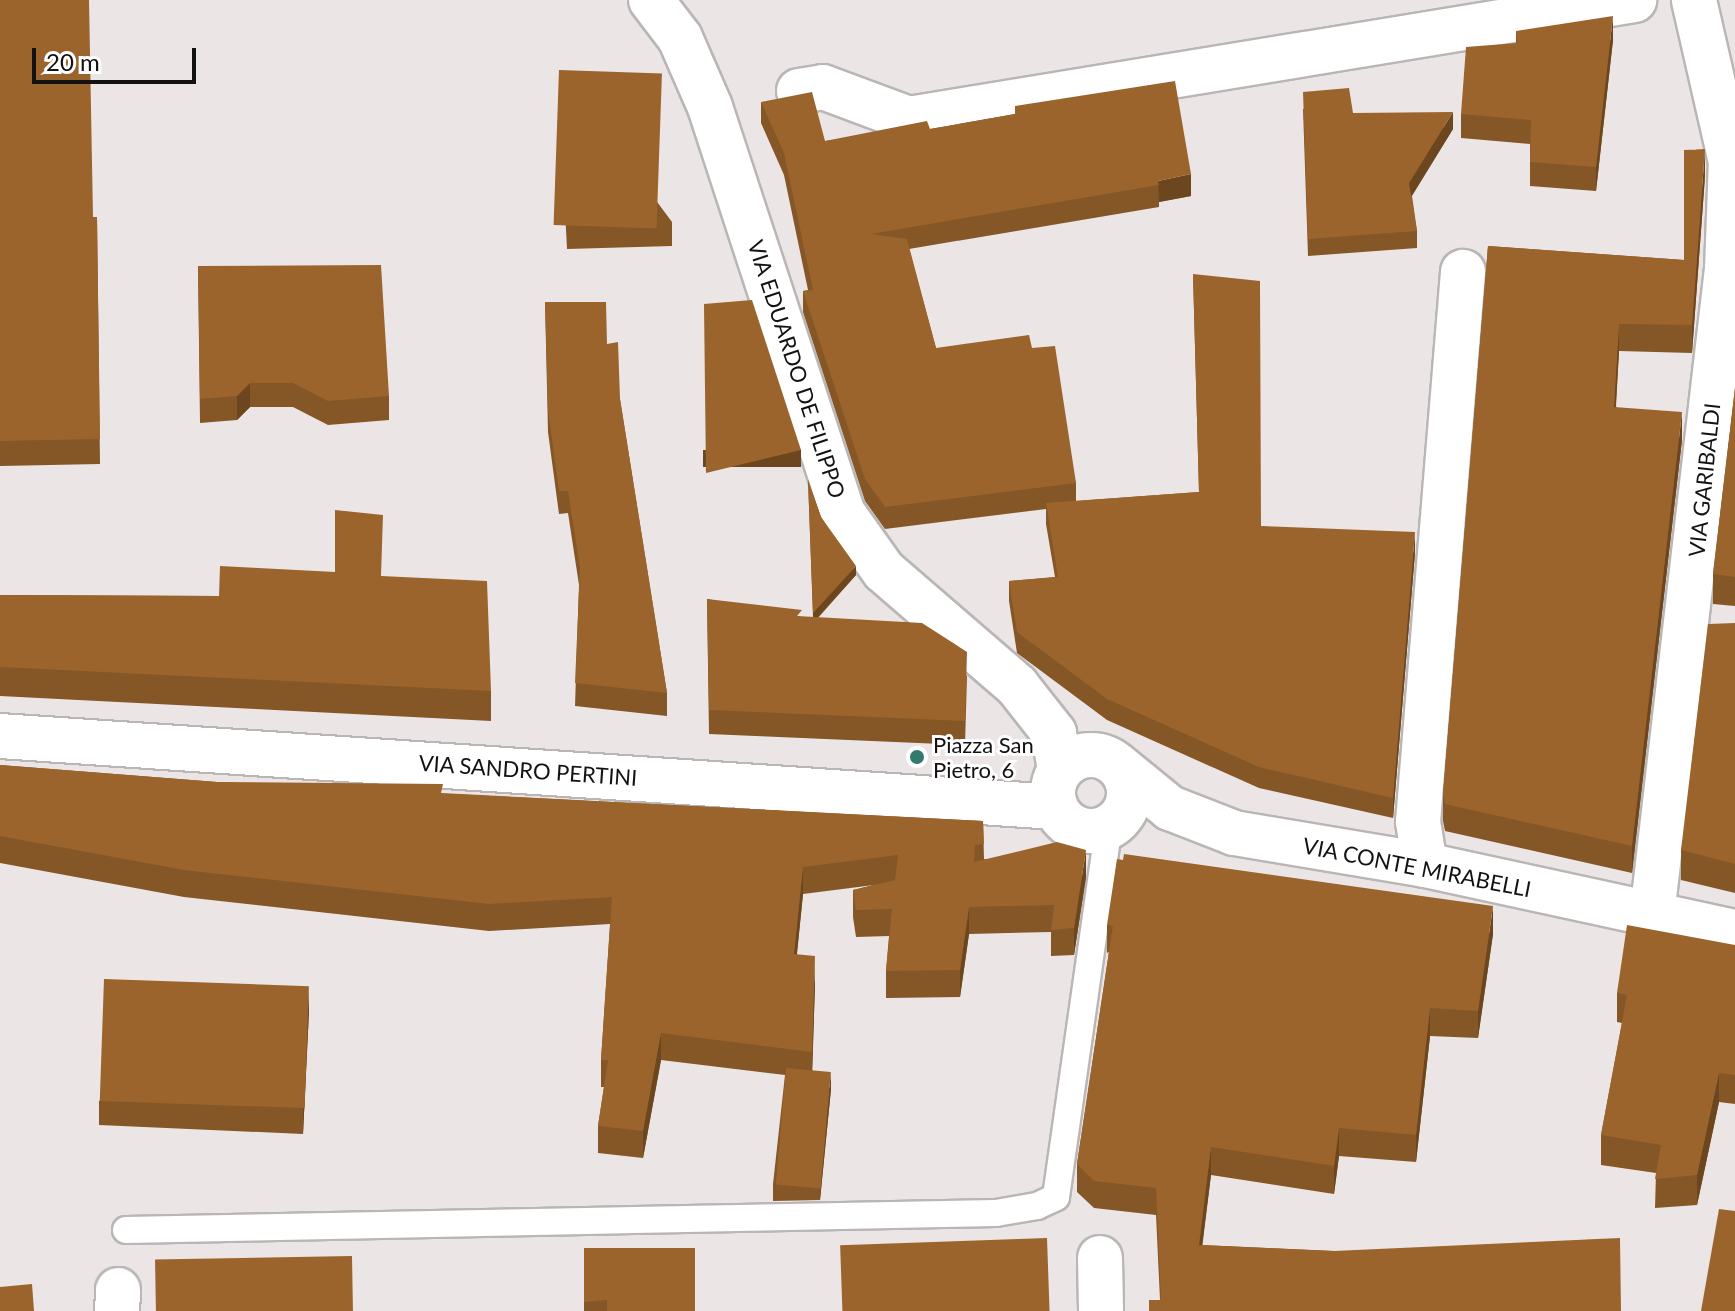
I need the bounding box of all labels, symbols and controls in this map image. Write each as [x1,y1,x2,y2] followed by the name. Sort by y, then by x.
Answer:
[36,32,200,82] scale bar
[46,47,100,76] text: 20 m
[743,236,851,502] street label: VIA EDUARDO DE FILIPPO
[1683,401,1725,559] street label: VIA GARIBALDI
[933,731,1034,782] place label: Piazza San Pietro, 6
[908,748,926,766] marker: Piazza San Pietro, 6
[417,749,639,791] street label: VIA SANDRO PERTINI
[1300,832,1534,902] street label: VIA CONTE MIRABELLI

